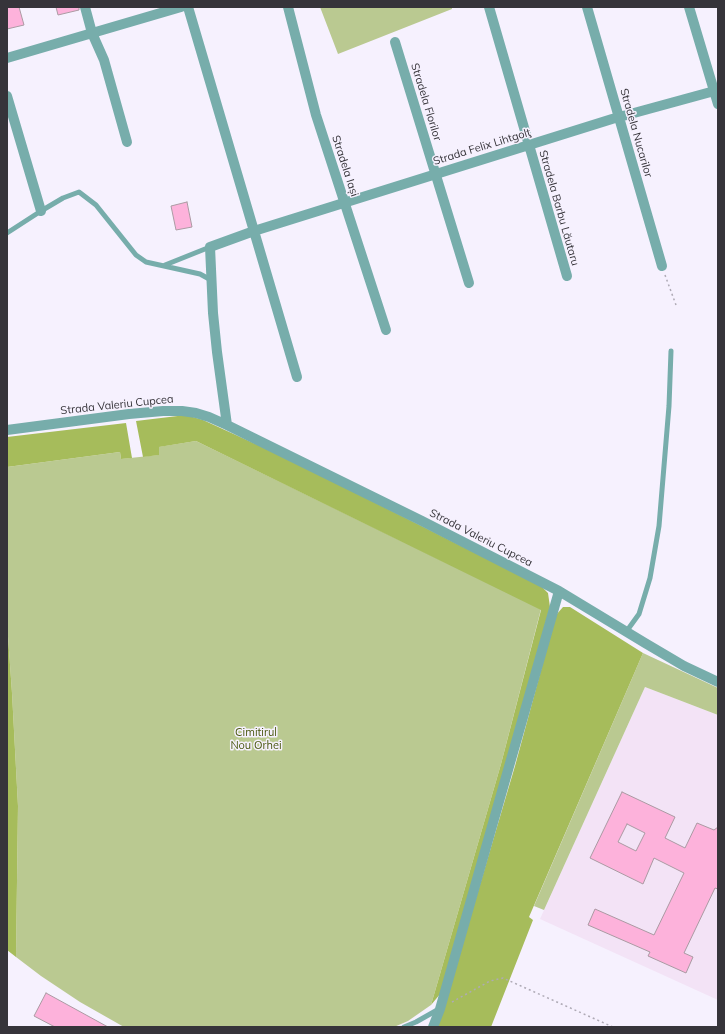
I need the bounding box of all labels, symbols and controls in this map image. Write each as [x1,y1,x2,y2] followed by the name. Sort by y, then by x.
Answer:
[408,62,444,142] street label: Stradela Florilor
[617,87,655,179] street label: Stradela Nucarilor
[432,126,532,168] street label: Strada Felix Lihtgolţ
[329,134,361,198] street label: Stradela Iași
[536,149,582,267] street label: Stradela Barbu Lăutaru
[60,392,174,418] street label: Strada Valeriu Cupcea
[427,506,535,570] street label: Strada Valeriu Cupcea
[230,726,282,752] park label: Cimitirul Nou Orhei

